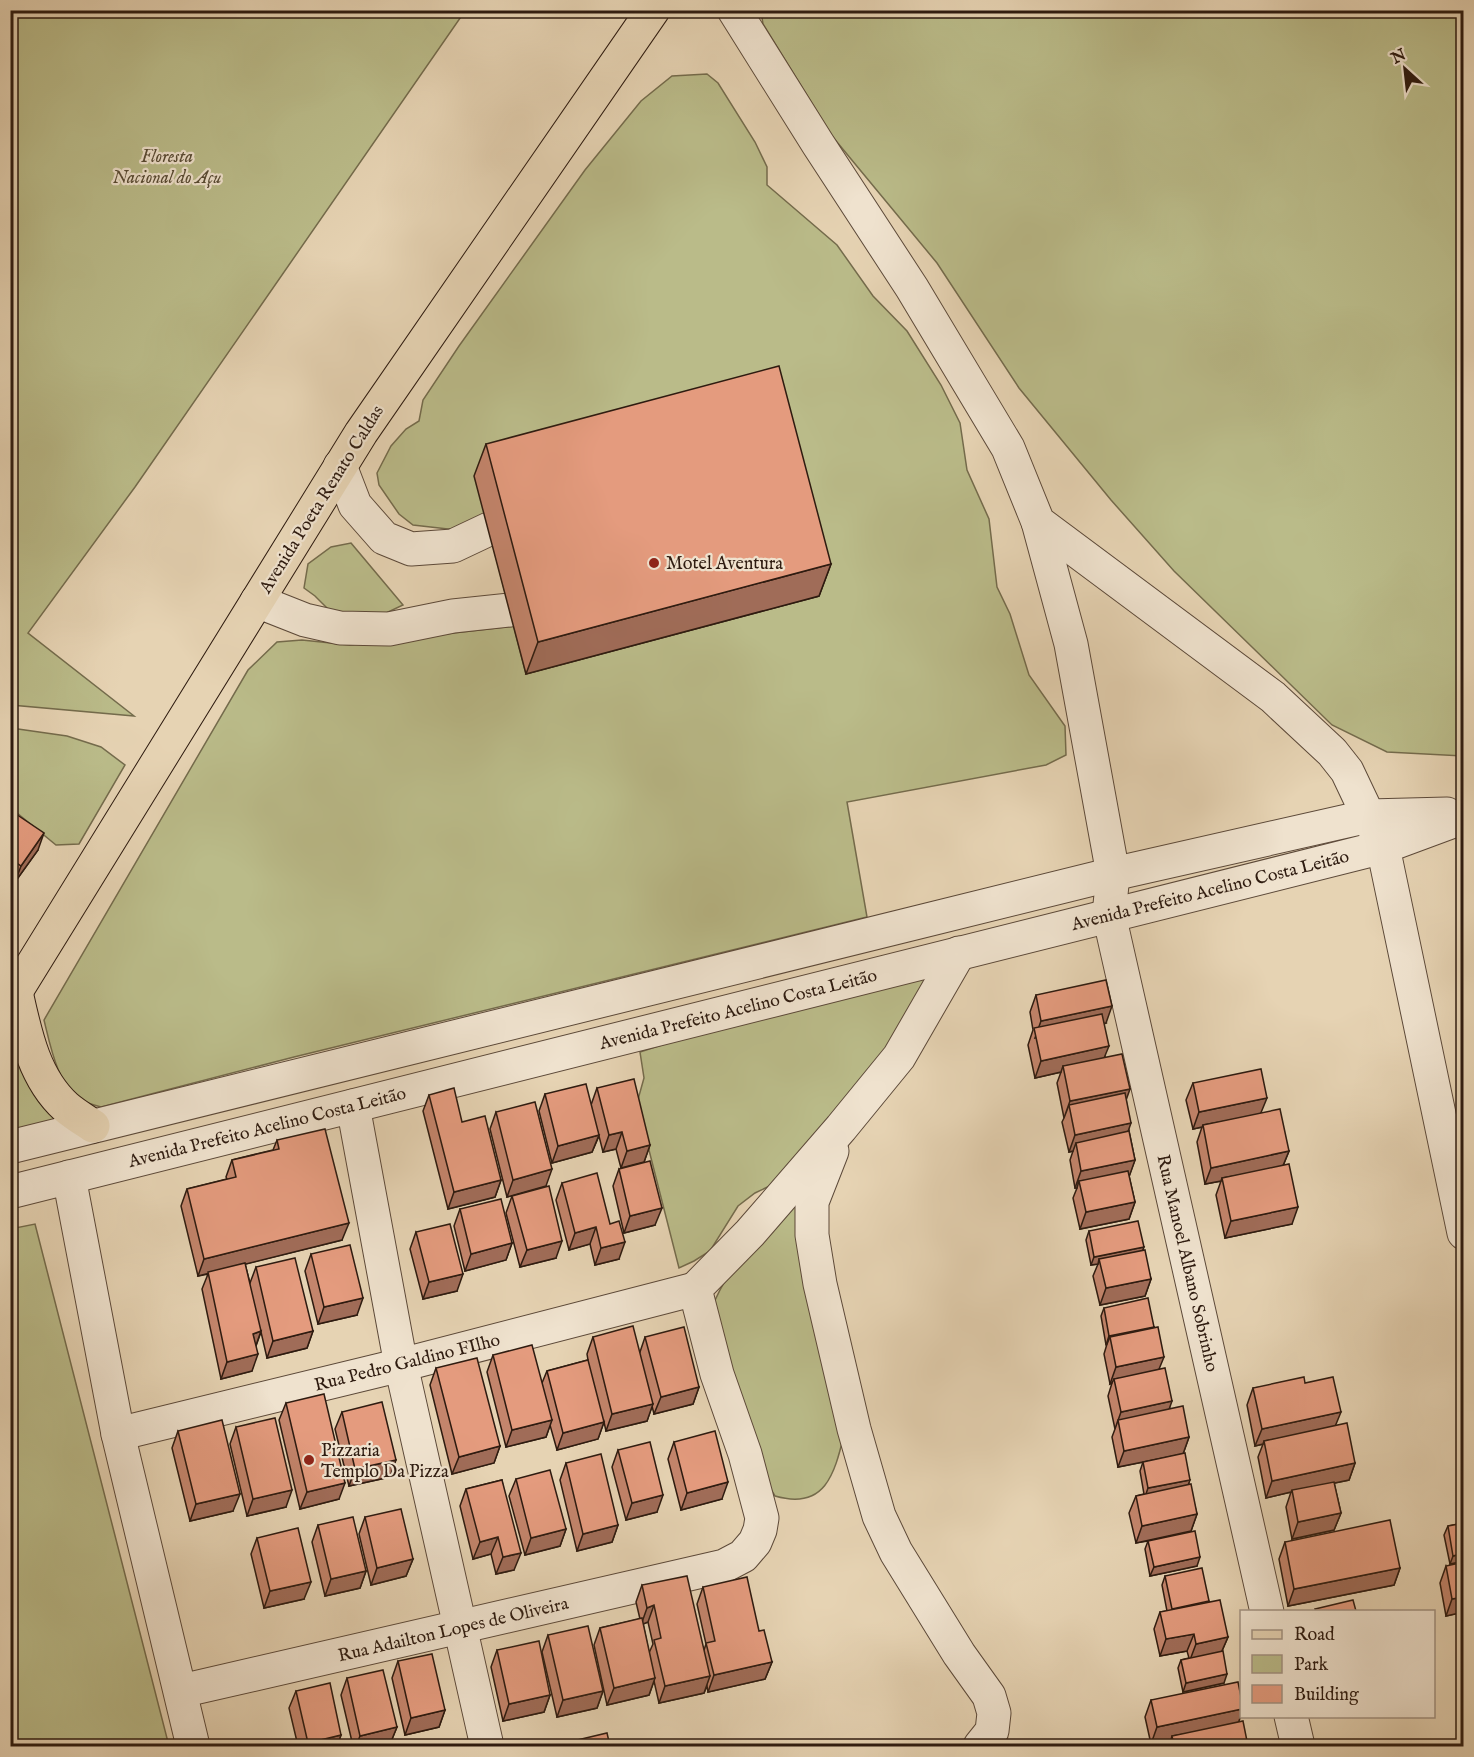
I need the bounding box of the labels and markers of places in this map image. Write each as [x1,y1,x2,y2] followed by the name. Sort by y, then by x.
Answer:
[666,553,783,576] place label: Motel Aventura
[647,556,661,570] marker: Motel Aventura
[321,1440,449,1484] place label: Pizzaria Templo Da Pizza
[302,1453,316,1467] marker: Pizzaria Templo Da Pizza

